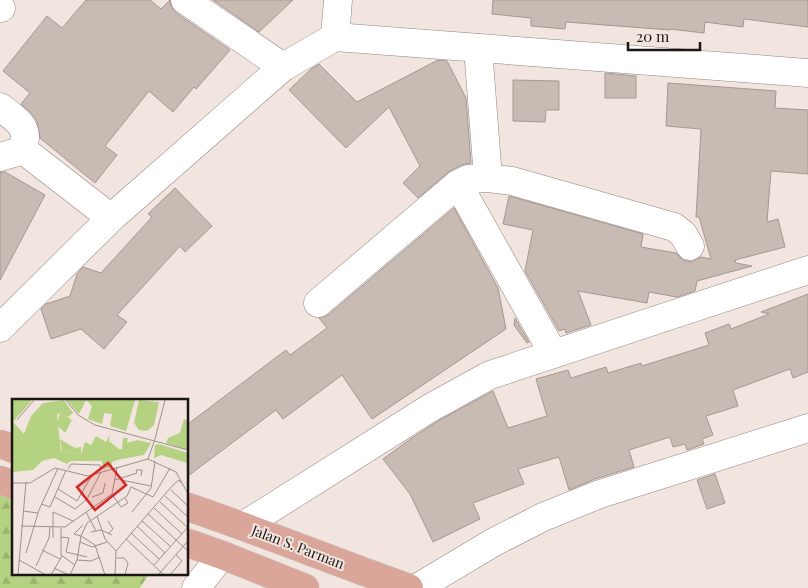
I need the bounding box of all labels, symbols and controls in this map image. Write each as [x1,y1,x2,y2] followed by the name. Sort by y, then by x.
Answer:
[628,20,700,52] scale bar
[636,26,670,46] text: 20 m
[12,399,189,576] inset map
[248,520,348,573] street label: Jalan S. Parman

